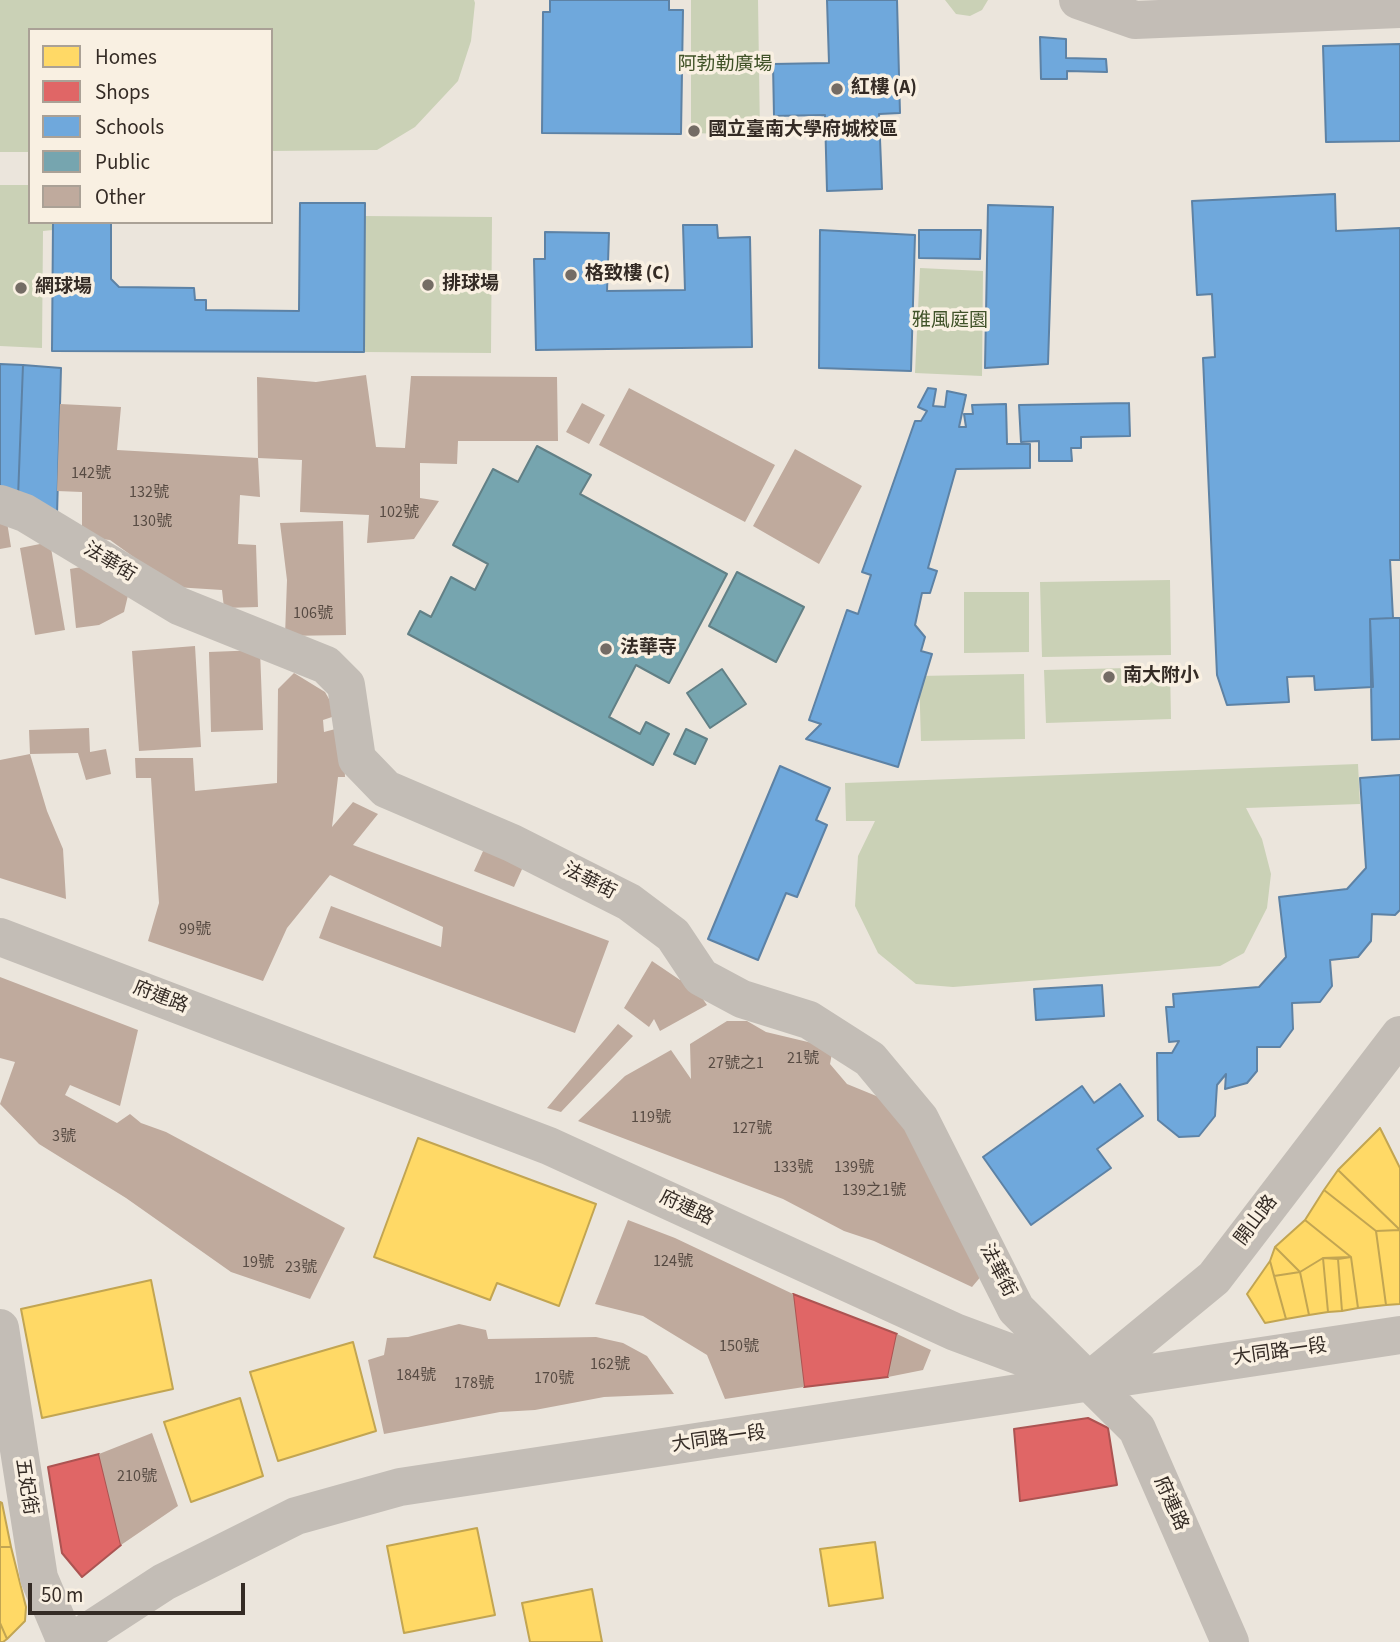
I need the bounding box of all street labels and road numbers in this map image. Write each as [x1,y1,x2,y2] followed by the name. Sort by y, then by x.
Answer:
[79,539,139,587] street label: 法華街
[558,859,620,905] street label: 法華街
[129,977,191,1019] street label: 府連路
[655,1187,717,1231] street label: 府連路
[1231,1191,1283,1251] street label: 開山路
[974,1240,1020,1302] street label: 法華街
[1231,1335,1329,1371] street label: 大同路一段
[670,1422,768,1458] street label: 大同路一段
[9,1457,41,1517] street label: 五妃街
[1148,1473,1192,1535] street label: 府連路

